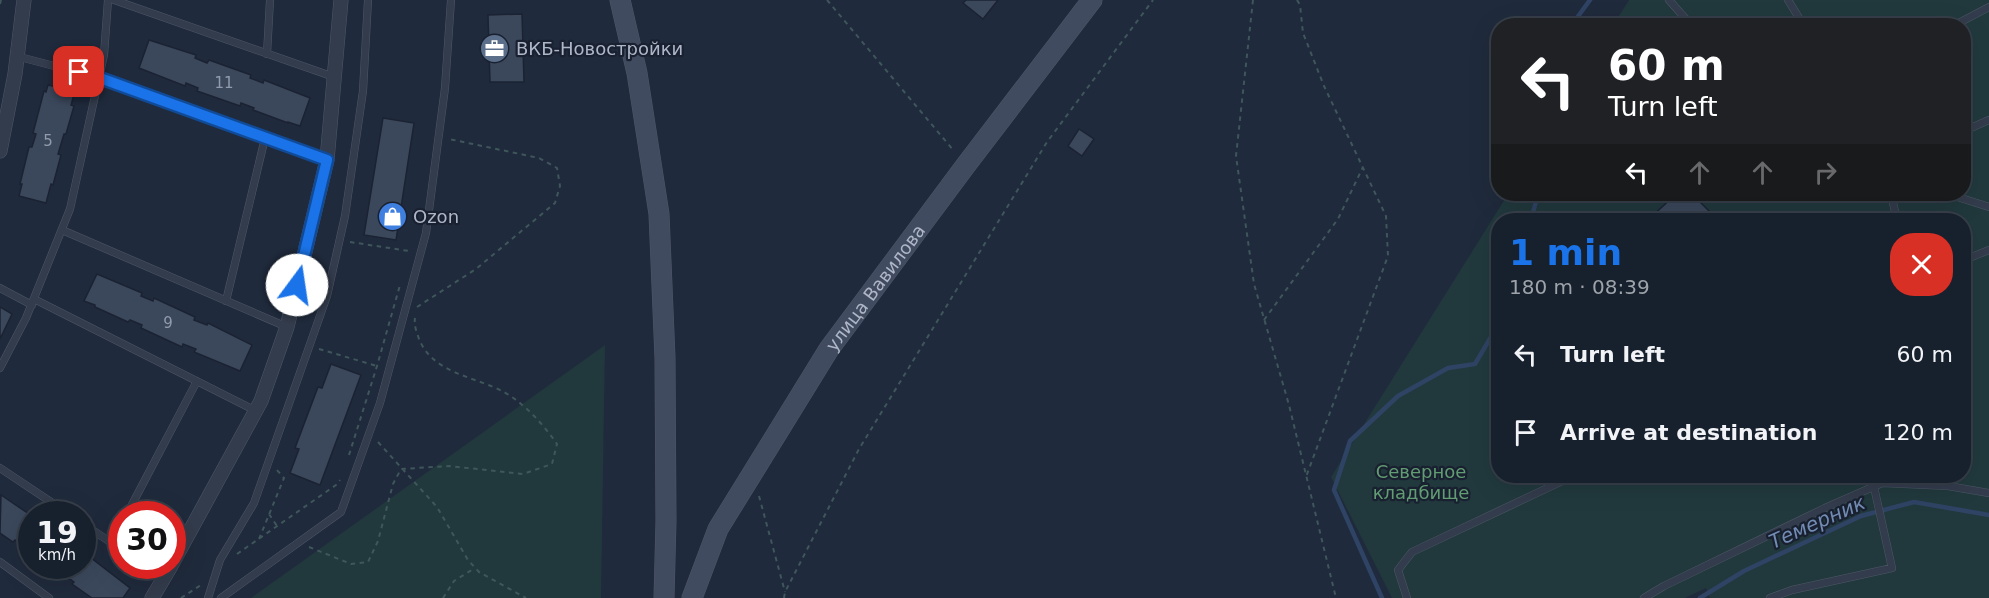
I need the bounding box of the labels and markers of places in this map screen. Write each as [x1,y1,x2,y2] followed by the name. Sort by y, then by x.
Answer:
[479,32,511,64] office icon: ВКБ-Новостройки
[516,38,683,59] place label: ВКБ-Новостройки
[53,46,104,97] pin
[376,200,408,232] shop icon: Ozon
[413,206,459,227] place label: Ozon

